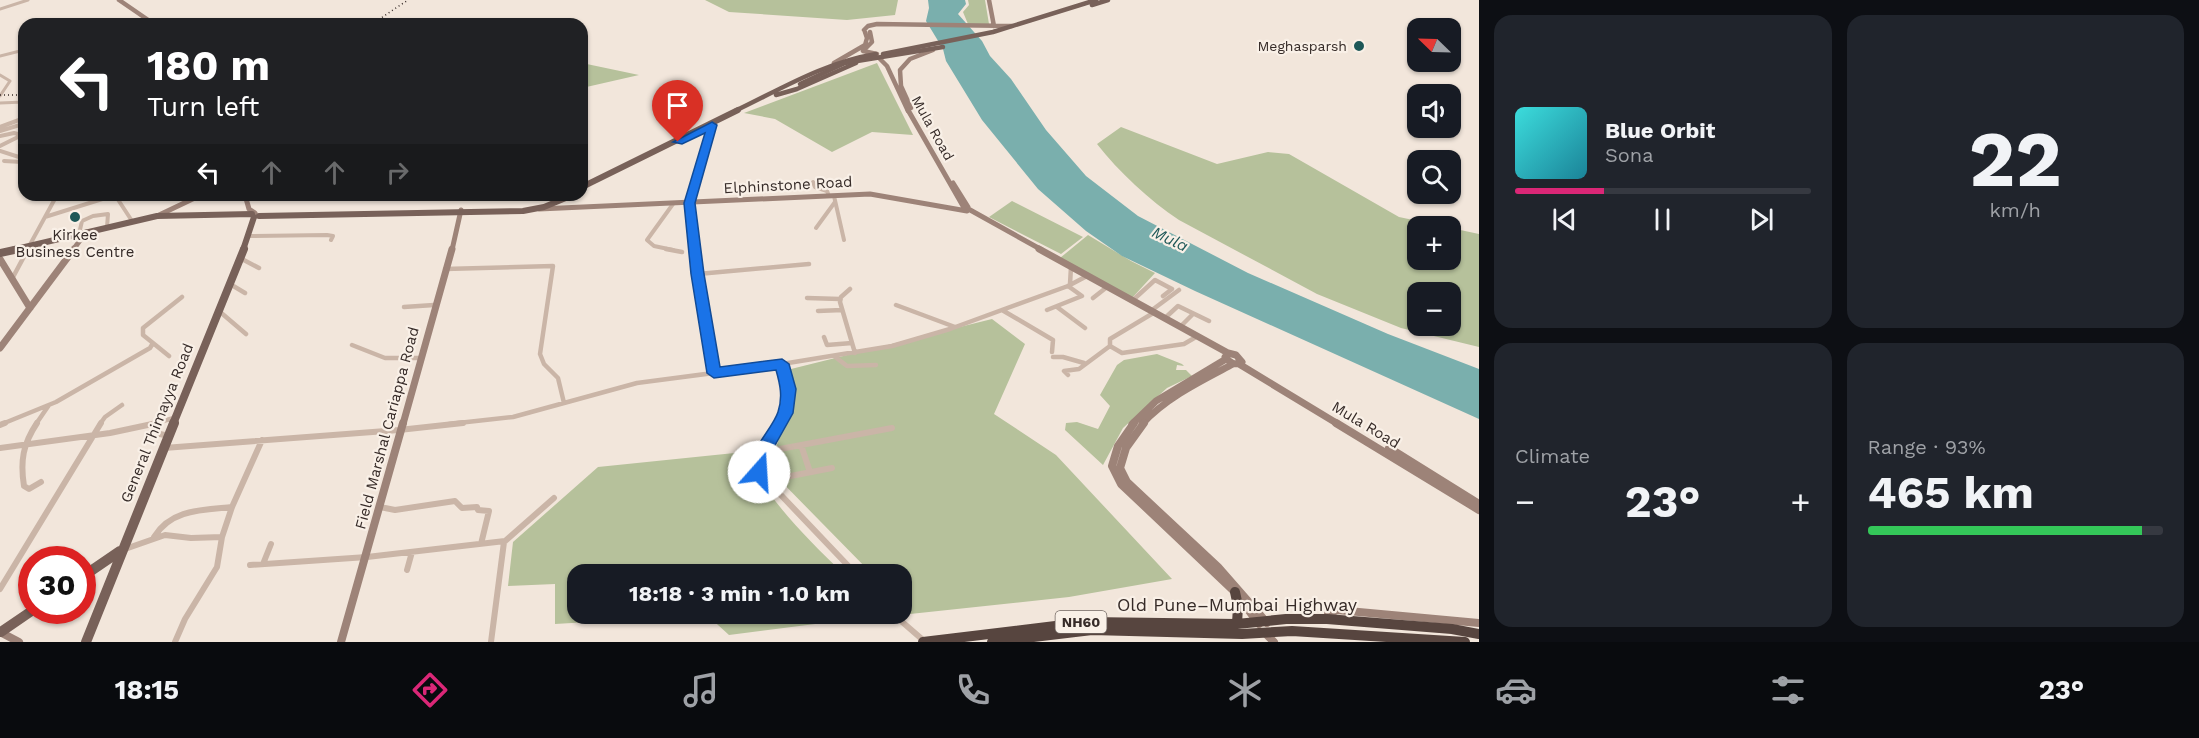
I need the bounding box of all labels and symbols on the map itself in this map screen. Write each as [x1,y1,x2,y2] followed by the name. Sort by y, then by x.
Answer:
[1407,18,1461,72] north arrow
[1257,38,1347,54] place label: Meghasparsh
[1352,39,1366,53] marker: Meghasparsh
[652,80,703,142] pin
[909,93,957,163] street label: Mula Road
[723,173,853,197] street label: Elphinstone Road
[68,210,82,224] marker: Kirkee Business Centre
[1149,222,1191,256] water label: Mula
[16,226,134,261] place label: Kirkee Business Centre
[351,325,423,531] street label: Field Marshal Cariappa Road
[117,341,197,505] street label: General Thimayya Road
[1329,398,1403,452] street label: Mula Road
[727,440,791,504] position arrow
[18,546,96,624] speed limit sign: 30
[1117,594,1358,615] street label: Old Pune–Mumbai Highway
[1056,611,1106,633] road number: NH60

